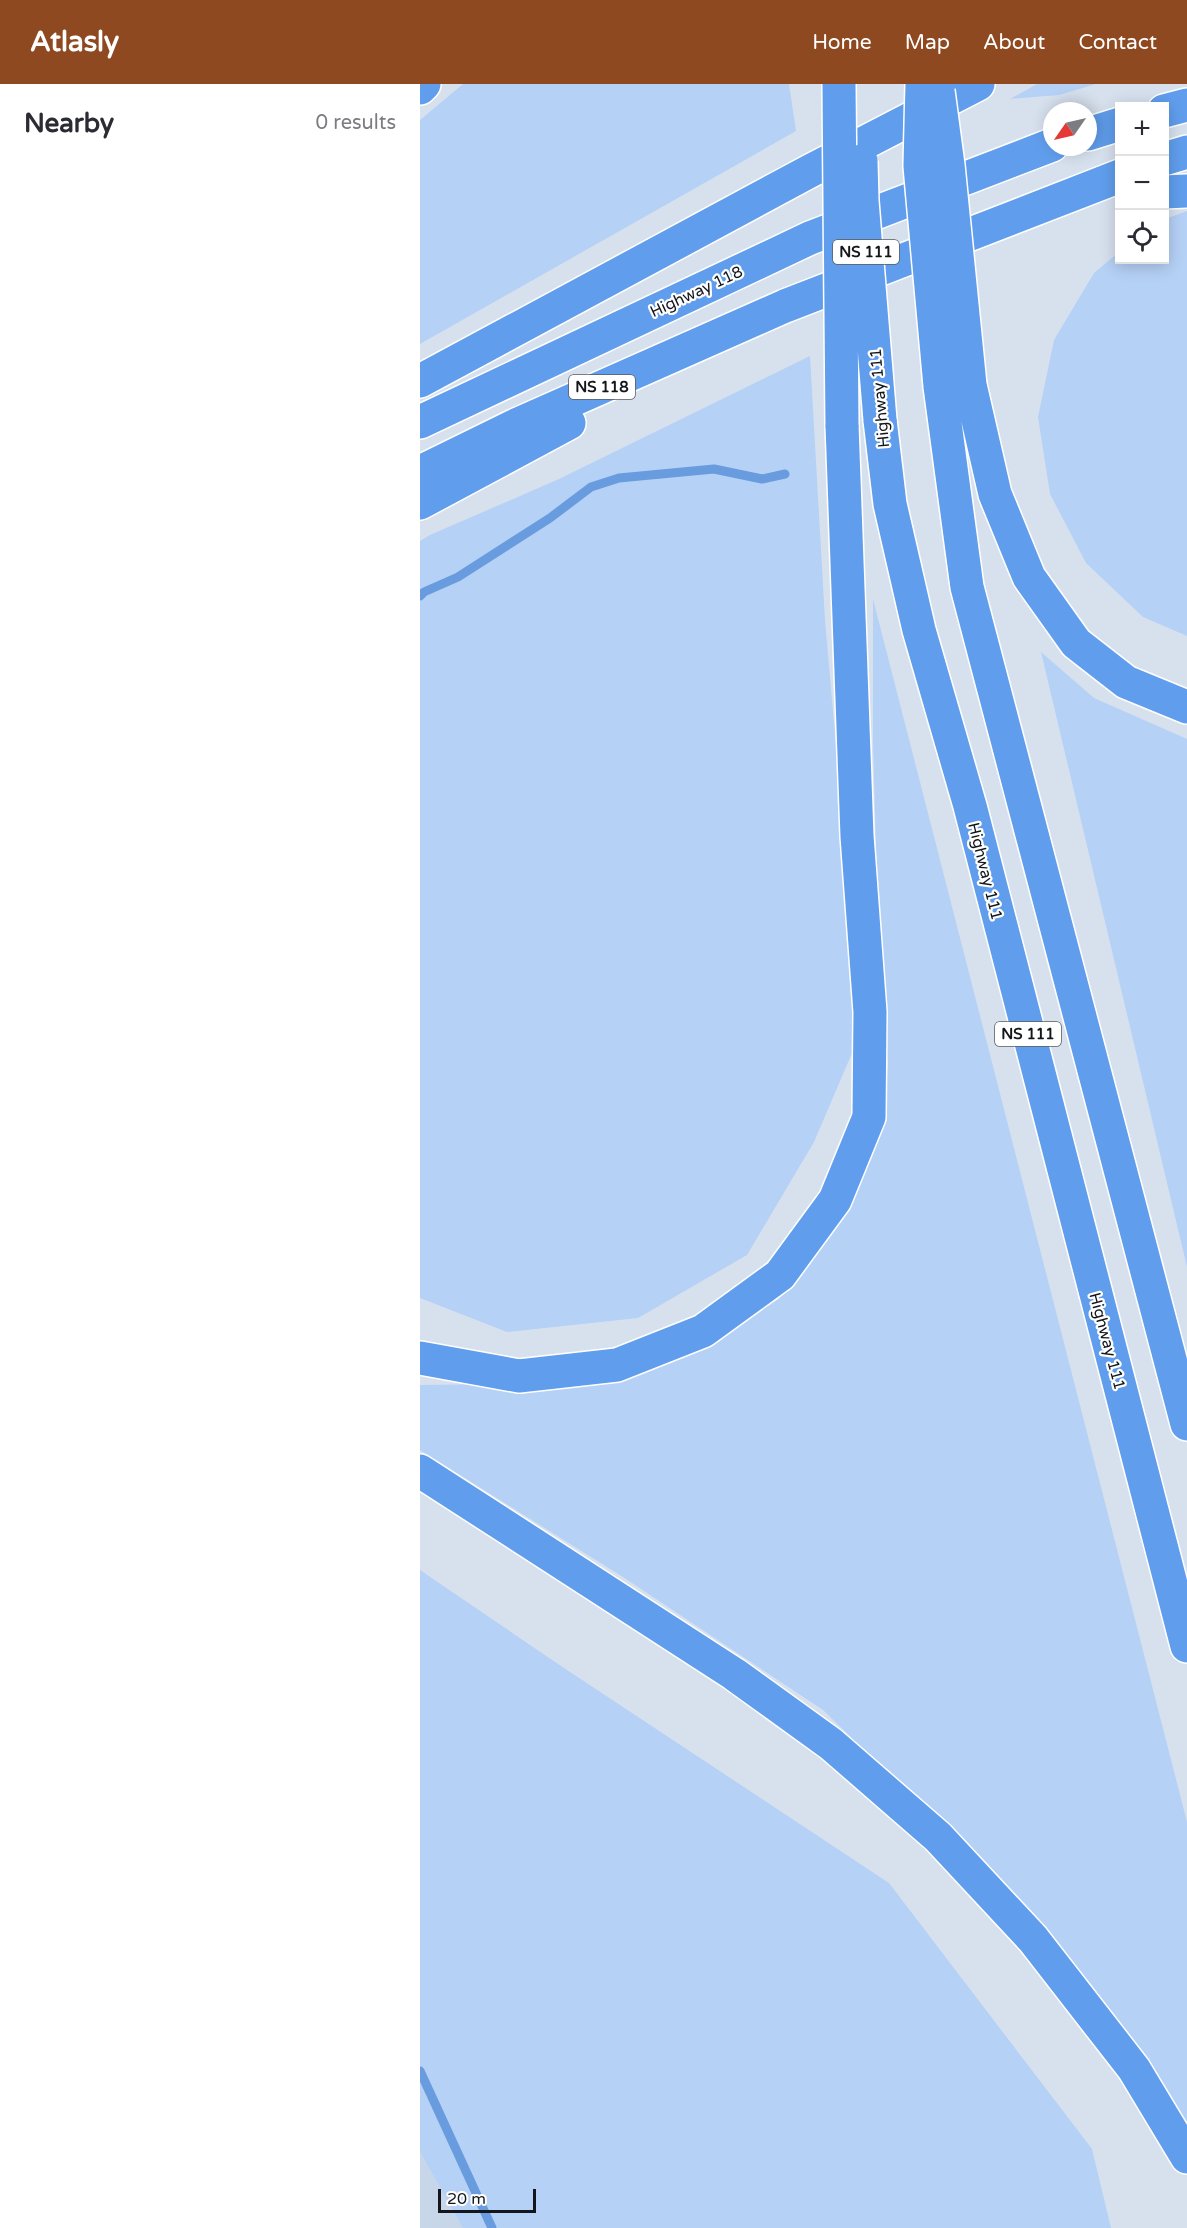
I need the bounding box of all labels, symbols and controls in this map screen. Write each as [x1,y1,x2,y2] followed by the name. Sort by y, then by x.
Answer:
[30,25,119,59] text: Atlasly
[812,30,872,55] text: Home
[905,30,950,55] text: Map
[983,30,1045,55] text: About
[1078,30,1157,55] text: Contact
[1043,102,1097,156] north arrow
[1115,102,1169,264] map controls
[1115,102,1169,156] button: +
[24,108,114,139] text: Nearby
[316,111,396,135] text: 0 results
[1115,156,1169,210] button: −
[1115,210,1169,264] button: locate
[833,240,899,264] road number: NS 111
[647,262,746,322] street label: Highway 118
[866,347,894,449] street label: Highway 111
[569,375,635,399] road number: NS 118
[963,820,1007,922] street label: Highway 111
[995,1022,1061,1046] road number: NS 111
[1084,1290,1130,1392] street label: Highway 111
[438,2186,536,2214] scale bar
[447,2189,486,2209] text: 20 m

